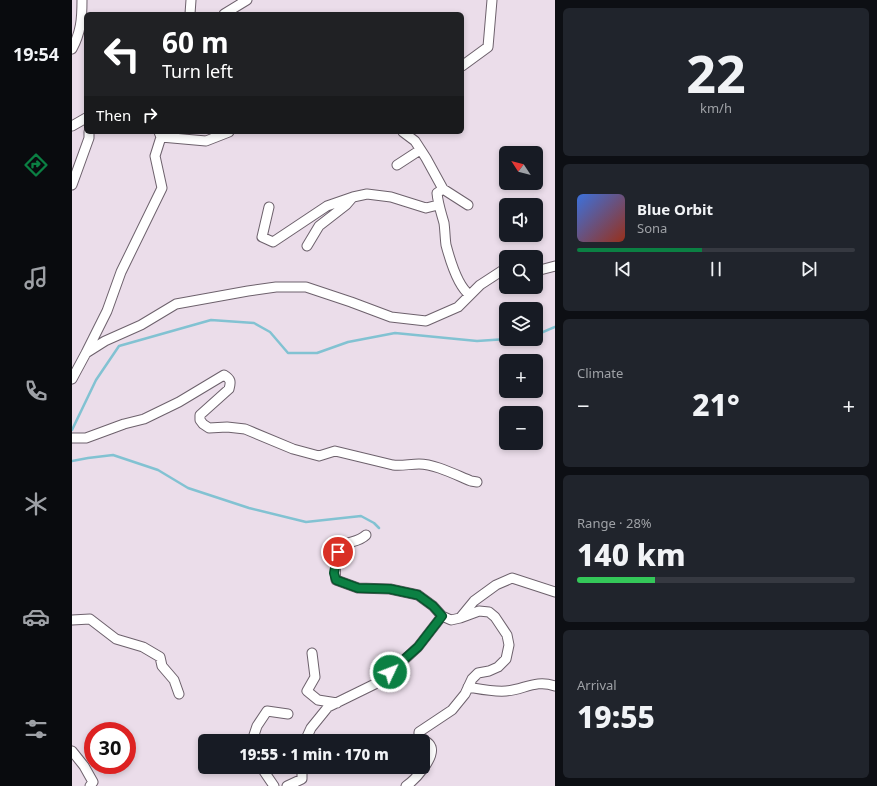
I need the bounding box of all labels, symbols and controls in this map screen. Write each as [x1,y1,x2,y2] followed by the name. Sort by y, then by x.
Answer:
[162,23,229,61] text: 60 m
[96,28,148,80] icon: left
[686,37,746,108] text: 22
[13,42,59,66] text: 19:54
[162,59,233,83] text: Turn left
[700,99,732,117] text: km/h
[139,104,161,126] icon: right
[96,105,131,125] text: Then
[499,146,543,190] north arrow
[499,146,543,450] map controls
[22,151,50,179] icon: directions
[499,198,543,242] button: sound
[637,199,713,219] text: Blue Orbit
[637,219,667,237] text: Sona
[499,250,543,294] button: search
[612,258,634,280] icon: previous
[705,258,727,280] icon: pause
[798,258,820,280] icon: next
[22,264,50,292] icon: music
[499,302,543,346] button: layers
[499,354,543,398] button: +
[577,364,623,382] text: Climate
[22,377,50,405] icon: phone
[692,384,740,425] text: 21°
[577,390,590,420] text: −
[842,390,855,420] text: +
[499,406,543,450] button: −
[22,490,50,518] icon: climate
[577,514,652,532] text: Range · 28%
[577,534,686,575] text: 140 km
[321,535,355,569] pin
[327,541,349,563] icon: arrive
[22,603,50,631] icon: car
[369,651,411,693] position arrow
[577,676,617,694] text: Arrival
[577,696,655,737] text: 19:55
[22,715,50,743] icon: filters
[84,722,136,774] speed limit sign: 30
[239,744,389,764] text: 19:55 · 1 min · 170 m

